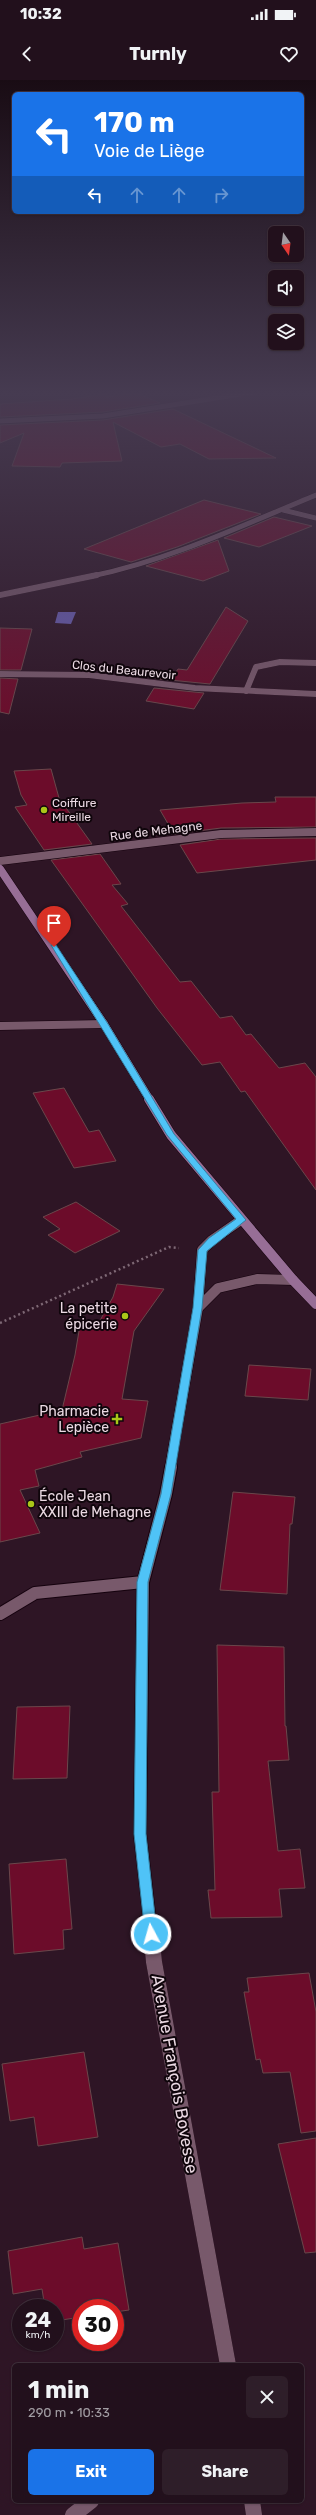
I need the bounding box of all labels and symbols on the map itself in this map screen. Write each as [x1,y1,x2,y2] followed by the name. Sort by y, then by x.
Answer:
[268,226,304,262] north arrow
[71,658,177,682] street label: Clos du Beaurevoir
[52,796,97,824] place label: Coiffure Mireille
[39,805,49,815] marker: Coiffure Mireille
[109,818,203,844] street label: Rue de Mehagne
[37,906,71,947] pin
[60,1300,117,1333] place label: La petite épicerie
[120,1311,130,1321] marker: La petite épicerie
[39,1403,109,1436] place label: Pharmacie Lepièce
[112,1414,122,1424] marker: Pharmacie Lepièce
[39,1487,151,1521] place label: École Jean XXIII de Mehagne
[26,1499,36,1509] marker: École Jean XXIII de Mehagne
[130,1913,172,1955] position arrow
[148,1973,202,2175] street label: Avenue François Bovesse
[72,2299,124,2351] speed limit sign: 30

